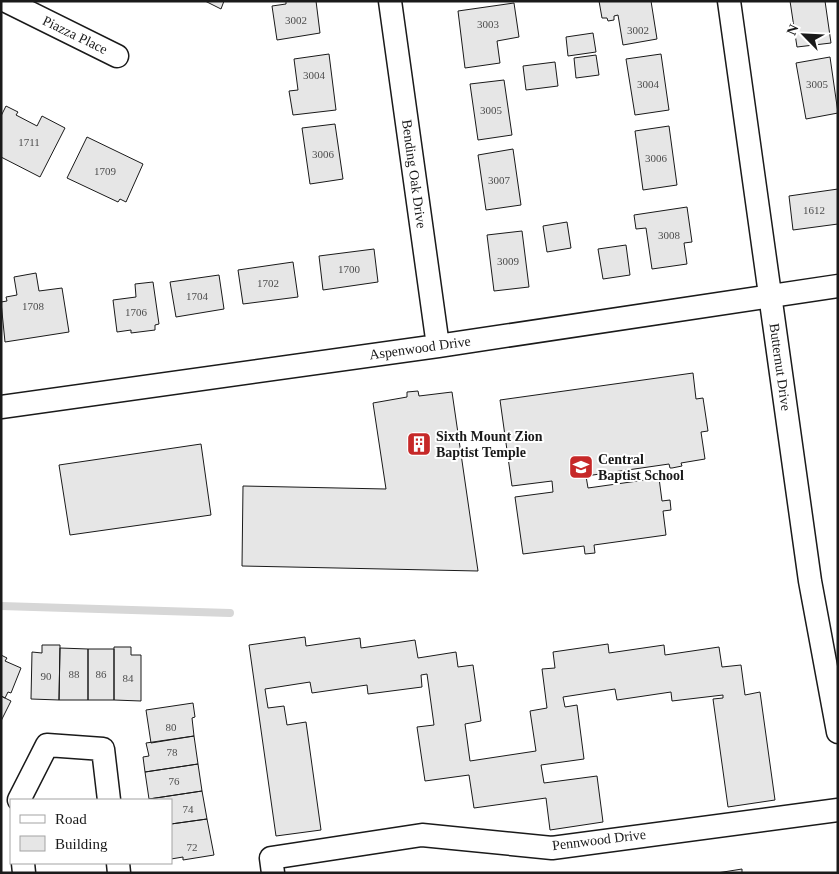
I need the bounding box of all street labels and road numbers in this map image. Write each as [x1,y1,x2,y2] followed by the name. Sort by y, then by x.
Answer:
[40,13,110,57] street label: Piazza Place
[399,119,429,229] street label: Bending Oak Drive
[766,322,794,412] street label: Butternut Drive
[368,333,472,363] street label: Aspenwood Drive
[551,827,647,853] street label: Pennwood Drive

